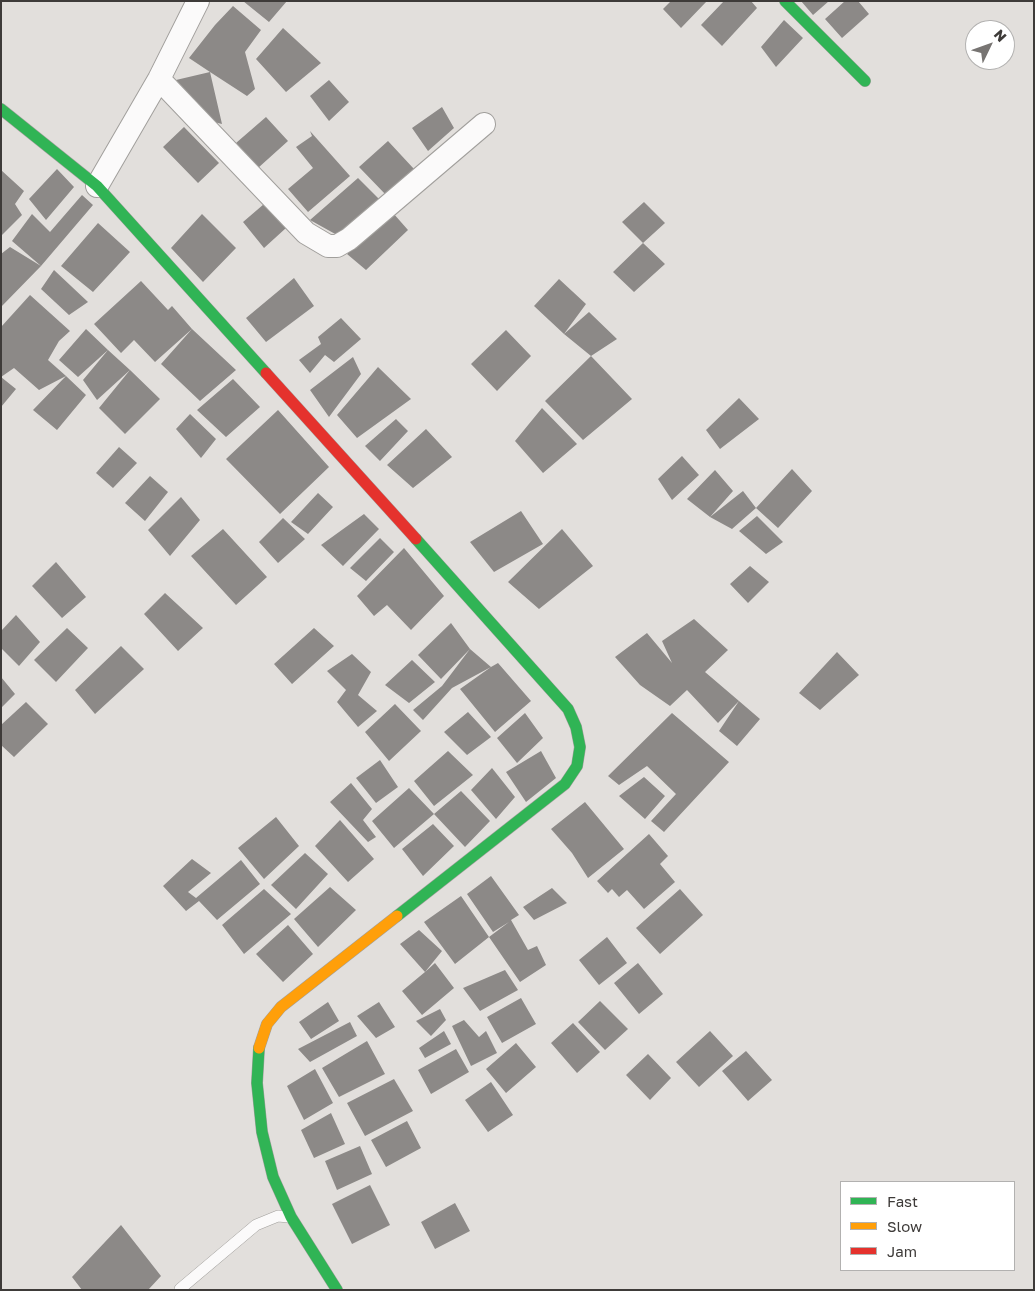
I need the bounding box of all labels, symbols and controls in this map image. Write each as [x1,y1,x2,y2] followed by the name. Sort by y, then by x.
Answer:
[965,20,1015,70] north arrow
[991,26,1011,45] text: N
[840,1181,1015,1271] legend
[887,1192,918,1210] text: Fast
[887,1217,922,1235] text: Slow
[887,1242,917,1260] text: Jam

